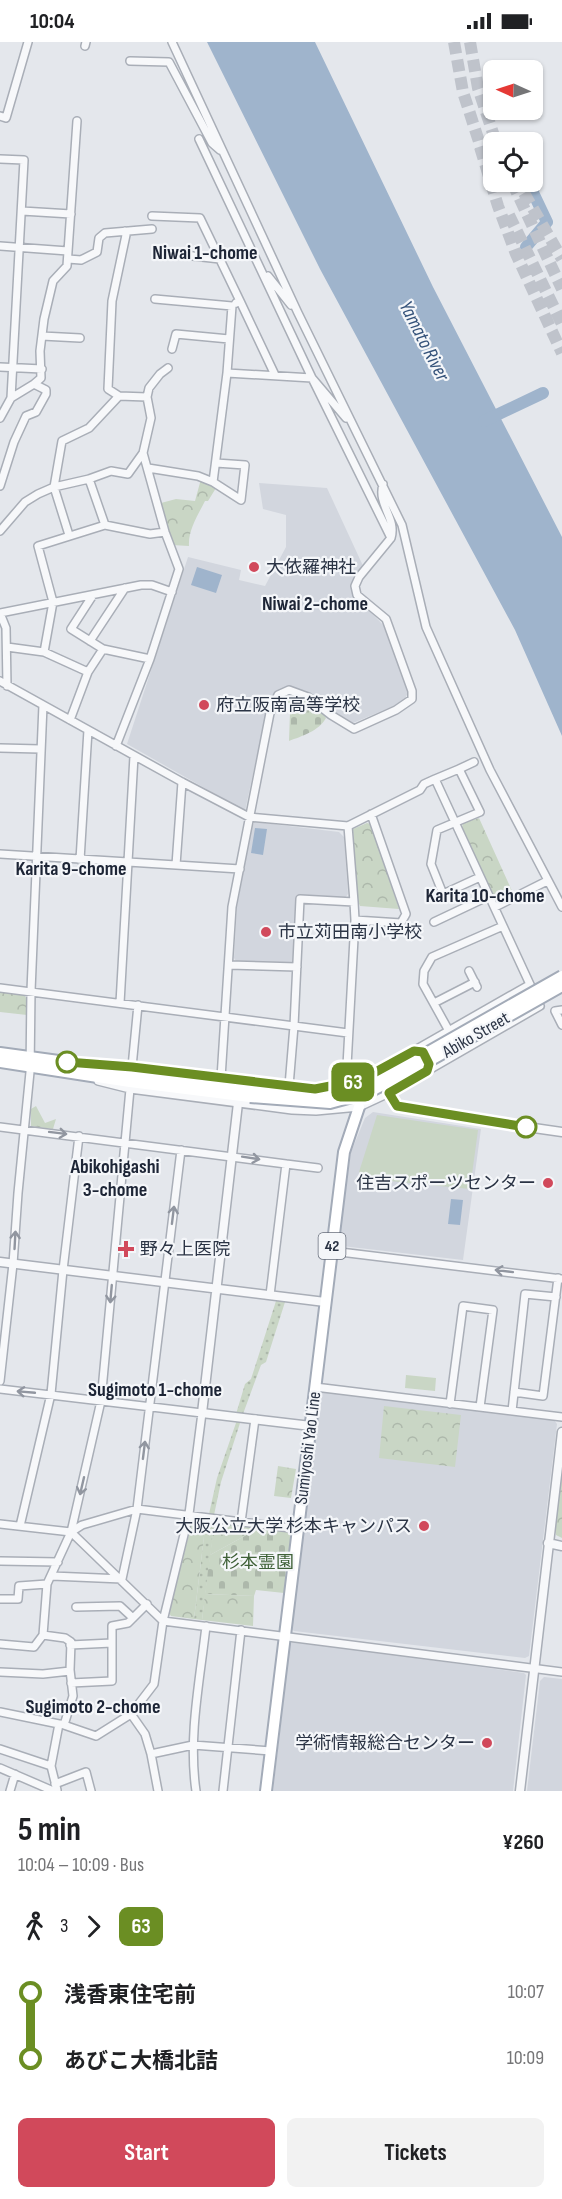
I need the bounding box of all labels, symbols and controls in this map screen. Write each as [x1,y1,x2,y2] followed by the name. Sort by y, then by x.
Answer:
[30,8,74,35] text: 10:04
[483,60,543,120] north arrow
[483,60,543,192] map controls
[483,132,543,192] button: locate
[152,241,258,265] district label: Niwai 1-chome
[394,297,455,386] water label: Yamato River
[266,557,356,578] place label: 大依羅神社
[247,560,261,574] marker: 大依羅神社
[262,592,368,616] district label: Niwai 2-chome
[216,695,360,716] place label: 府立阪南高等学校
[197,698,211,712] marker: 府立阪南高等学校
[16,857,126,881] district label: Karita 9-chome
[426,884,544,908] district label: Karita 10-chome
[278,922,422,943] place label: 市立苅田南小学校
[259,925,273,939] marker: 市立苅田南小学校
[438,1007,514,1063] street label: Abiko Street
[56,1051,78,1073] unlabelled marker
[326,1062,380,1102] line badge: 63
[343,1070,363,1095] text: 63
[515,1116,537,1138] unlabelled marker
[48,1128,68,1139] one-way arrow
[241,1153,261,1164] one-way arrow
[69,1155,160,1202] district label: Abikohigashi 3-chome
[356,1173,536,1194] place label: 住吉スポーツセンター
[541,1176,555,1190] marker: 住吉スポーツセンター
[168,1206,179,1226] one-way arrow
[10,1230,21,1250] one-way arrow
[318,1233,346,1259] road number: 42
[140,1239,230,1260] place label: 野々上医院
[117,1240,135,1258] marker: 野々上医院
[494,1266,514,1277] one-way arrow
[105,1283,116,1303] one-way arrow
[88,1378,222,1402] district label: Sugimoto 1-chome
[16,1386,36,1397] one-way arrow
[291,1390,325,1506] street label: Sumiyoshi Yao Line
[138,1441,149,1461] one-way arrow
[75,1476,87,1495] one-way arrow
[175,1516,412,1537] place label: 大阪公立大学 杉本キャンパス
[417,1519,431,1533] marker: 大阪公立大学 杉本キャンパス
[222,1552,294,1573] park label: 杉本霊園
[26,1695,160,1719] district label: Sugimoto 2-chome
[295,1733,475,1754] place label: 学術情報総合センター
[480,1736,494,1750] marker: 学術情報総合センター
[18,1810,81,1850] text: 5 min
[502,1829,544,1856] text: ¥260
[18,1853,144,1877] text: 10:04 – 10:09 · Bus
[18,1910,51,1943] icon: walk
[77,1910,110,1943] icon: forward
[60,1914,68,1938] text: 3
[131,1914,151,1939] text: 63
[508,1980,544,2004] text: 10:07
[64,1982,196,2009] text: 浅香東住宅前
[507,2046,544,2070] text: 10:09
[64,2048,218,2075] text: あびこ大橋北詰
[18,2118,275,2187] button: Start
[287,2118,544,2187] button: Tickets

